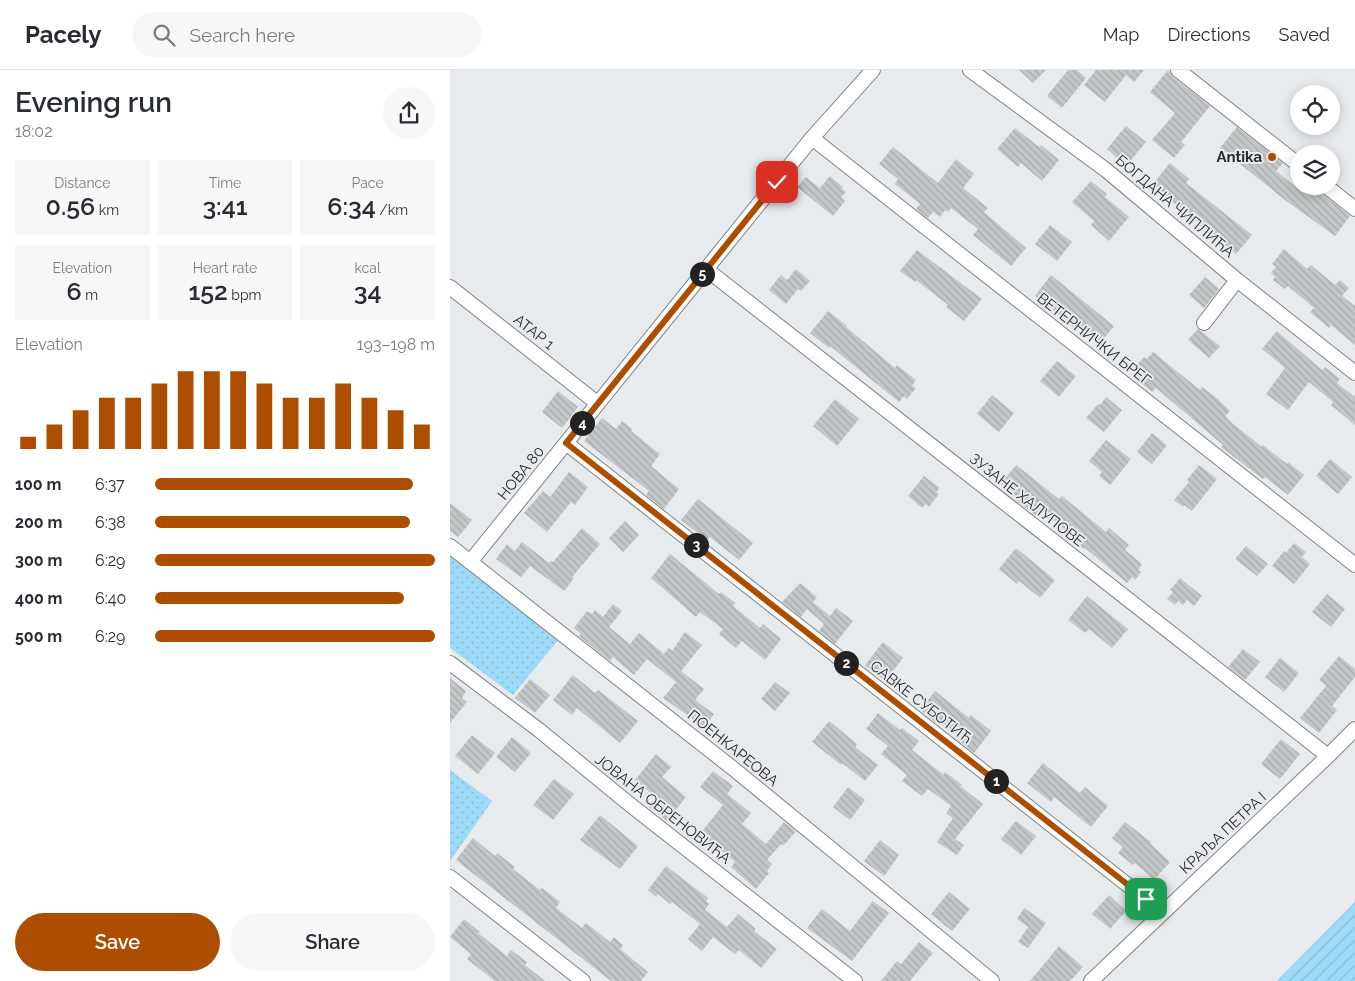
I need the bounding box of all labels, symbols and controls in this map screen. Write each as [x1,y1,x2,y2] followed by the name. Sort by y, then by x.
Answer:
[132,12,482,57] search box
[25,20,102,49] text: Pacely
[150,21,178,49] icon: search
[190,24,295,46] text: Search here
[1103,24,1139,45] text: Map
[1167,24,1251,45] text: Directions
[1279,24,1330,45] text: Saved
[1290,85,1340,195] map controls
[1290,85,1340,135] button: locate
[15,86,172,119] text: Evening run
[383,87,435,139] button: share
[15,122,52,141] text: 18:02
[1290,145,1340,195] button: layers
[1216,148,1262,166] place label: Antika
[1112,151,1238,261] street label: БОГДАНА ЧИПЛИЋА
[1266,151,1278,163] marker: Antika
[756,161,798,203] pin
[763,168,791,196] icon: check
[54,175,110,191] text: Distance
[209,175,241,191] text: Time
[352,175,384,191] text: Pace
[46,191,95,221] text: 0.56
[202,191,248,221] text: 3:41
[327,191,376,221] text: 6:34
[95,202,119,218] text: km
[376,202,408,218] text: /km
[53,260,112,276] text: Elevation
[193,260,257,276] text: Heart rate
[355,260,381,276] text: kcal
[690,262,714,286] pin: 5
[699,266,706,282] text: 5
[67,276,82,306] text: 6
[188,276,228,306] text: 152
[354,276,382,306] text: 34
[82,287,98,303] text: m
[228,287,261,303] text: bpm
[1033,289,1155,389] street label: ВЕТЕРНИЧКИ БРЕГ
[510,310,559,354] street label: АТАР 1
[15,335,83,354] text: Elevation
[357,335,435,354] text: 193–198 m
[570,410,594,436] pin: 4
[579,415,587,431] text: 4
[494,443,548,503] street label: НОВА 80
[966,450,1088,550] street label: ЗУЗАНЕ ХАЛУПОВЕ
[15,475,61,494] text: 100 m
[95,475,125,494] text: 6:37
[15,513,62,532] text: 200 m
[95,513,126,532] text: 6:38
[684,532,708,558] pin: 3
[693,537,700,553] text: 3
[15,551,62,570] text: 300 m
[95,551,125,570] text: 6:29
[15,589,63,608] text: 400 m
[95,589,126,608] text: 6:40
[15,627,62,646] text: 500 m
[95,627,125,646] text: 6:29
[834,650,858,676] pin: 2
[843,655,850,671] text: 2
[866,657,976,747] street label: САВКЕ СУБОТИЋ
[684,706,782,790] street label: ПОЕНКАРЕОВА
[592,750,734,868] street label: ЈОВАНА ОБРЕНОВИЋА
[984,768,1008,794] pin: 1
[993,773,1000,789] text: 1
[1176,788,1270,878] street label: КРАЉА ПЕТРА I
[1125,878,1167,920] pin
[1132,885,1160,913] icon: arrive
[15,913,220,971] button: Save
[230,913,435,971] button: Share

